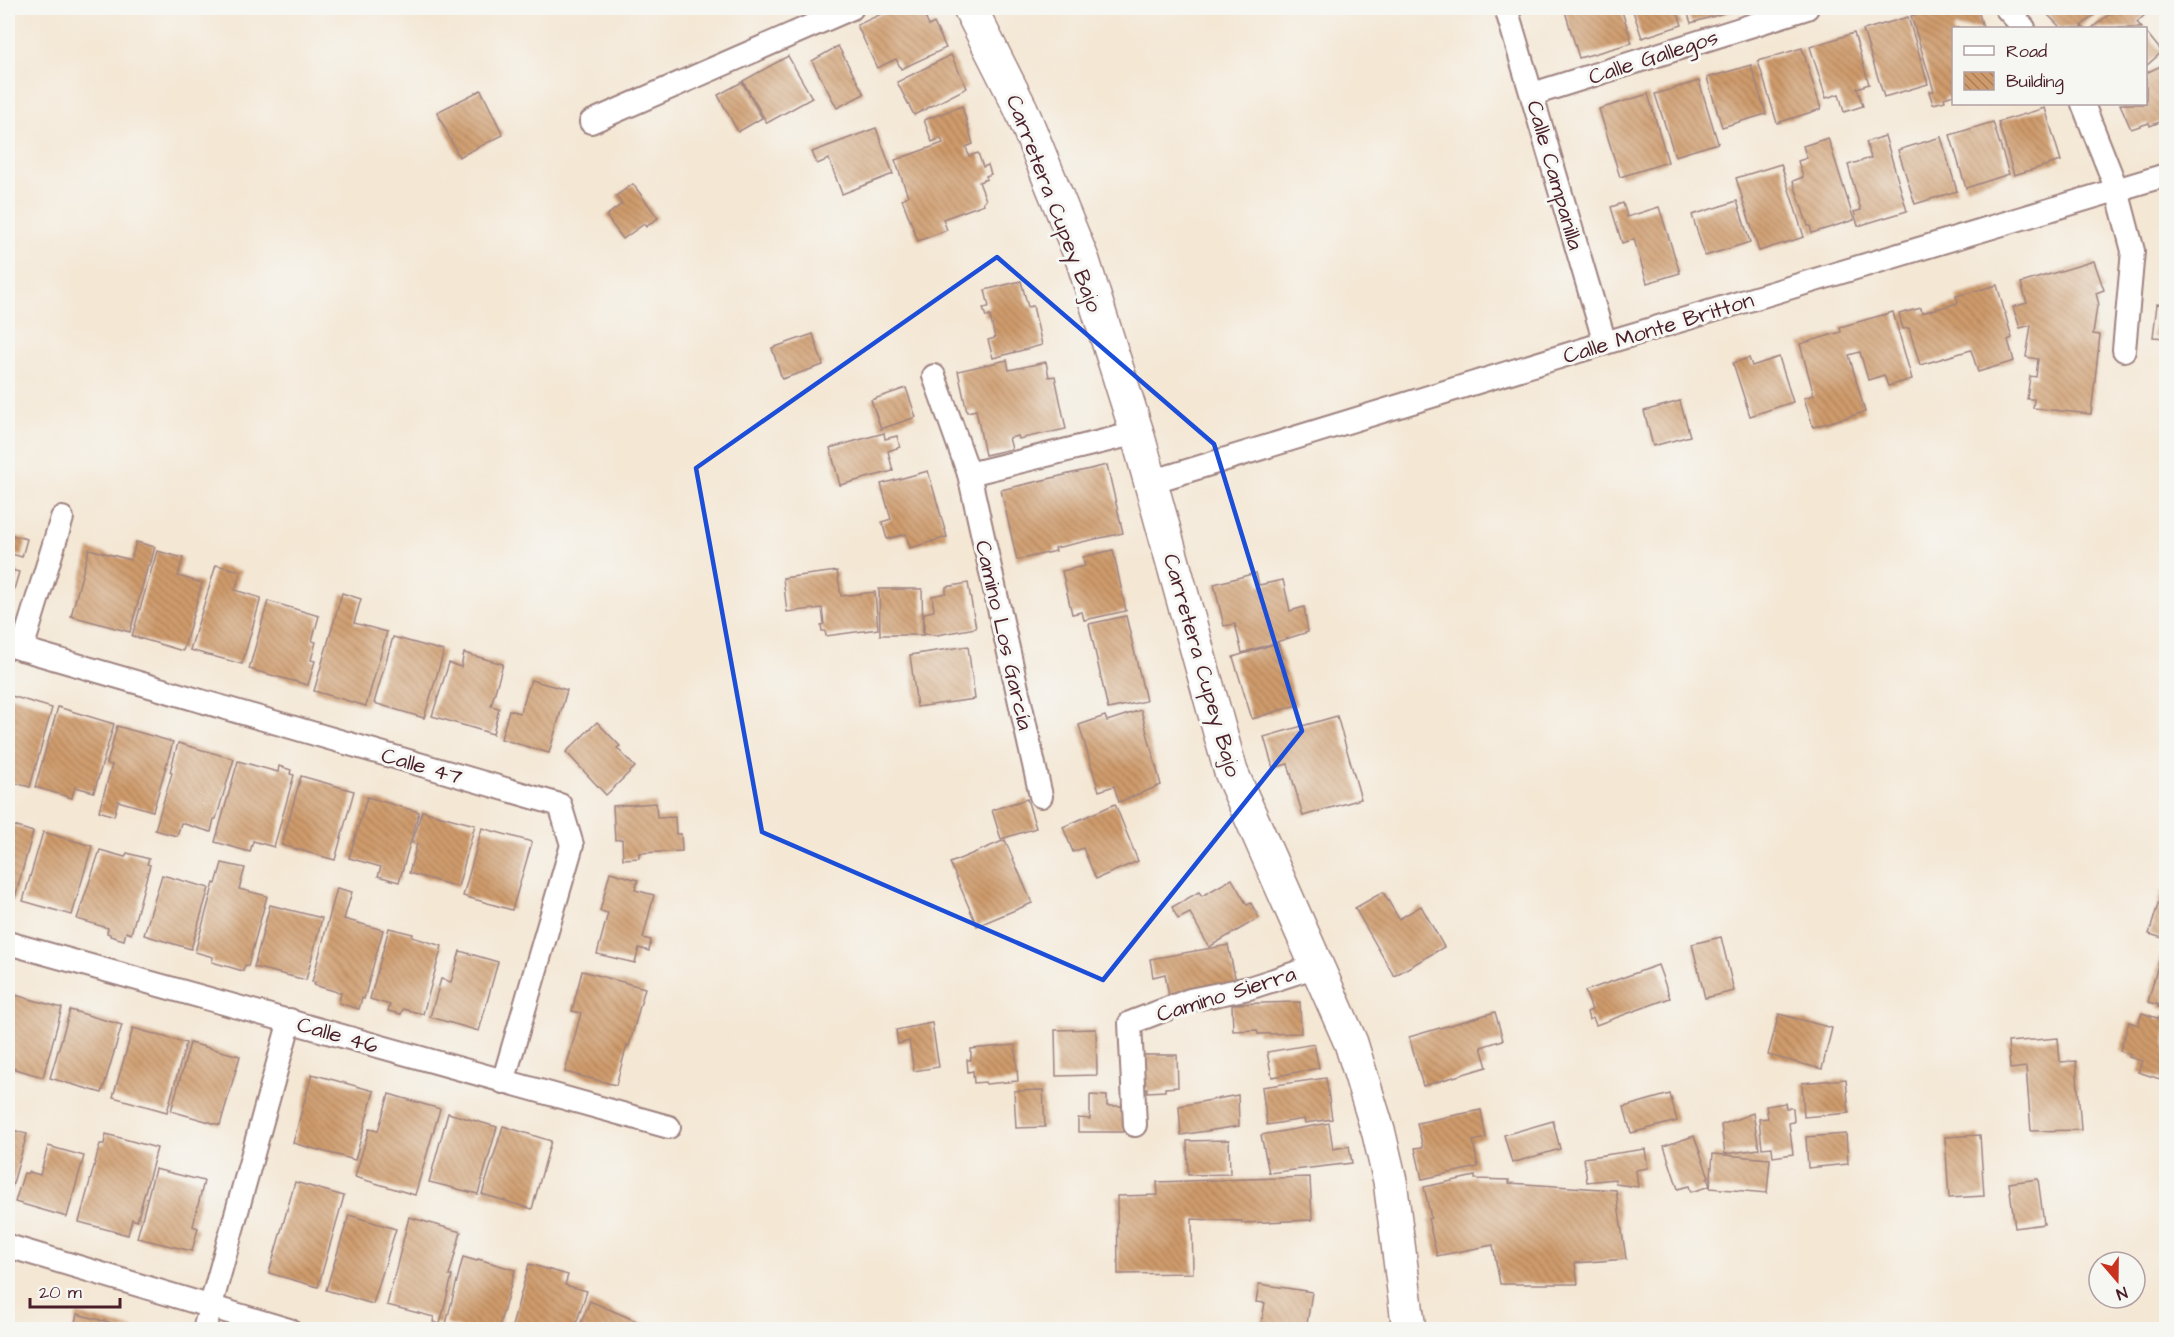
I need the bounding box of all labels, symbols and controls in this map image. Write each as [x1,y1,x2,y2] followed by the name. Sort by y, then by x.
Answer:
[1585,22,1722,94] street label: Calle Gallegos
[1952,27,2147,105] legend
[2006,39,2047,64] text: Road
[2006,69,2064,95] text: Building
[997,90,1110,318] street label: Carretera Cupey Bajo
[1518,97,1591,254] street label: Calle Campanilla
[1559,285,1758,372] street label: Calle Monte Britton
[967,537,1040,733] street label: Camino Los García
[1154,550,1248,781] street label: Carretera Cupey Bajo
[377,740,466,793] street label: Calle 47
[1153,959,1300,1030] street label: Camino Sierra
[293,1009,382,1062] street label: Calle 46
[2087,1250,2147,1310] north arrow
[30,1271,120,1309] scale bar
[39,1280,82,1305] text: 20 m
[2113,1281,2130,1305] text: N

